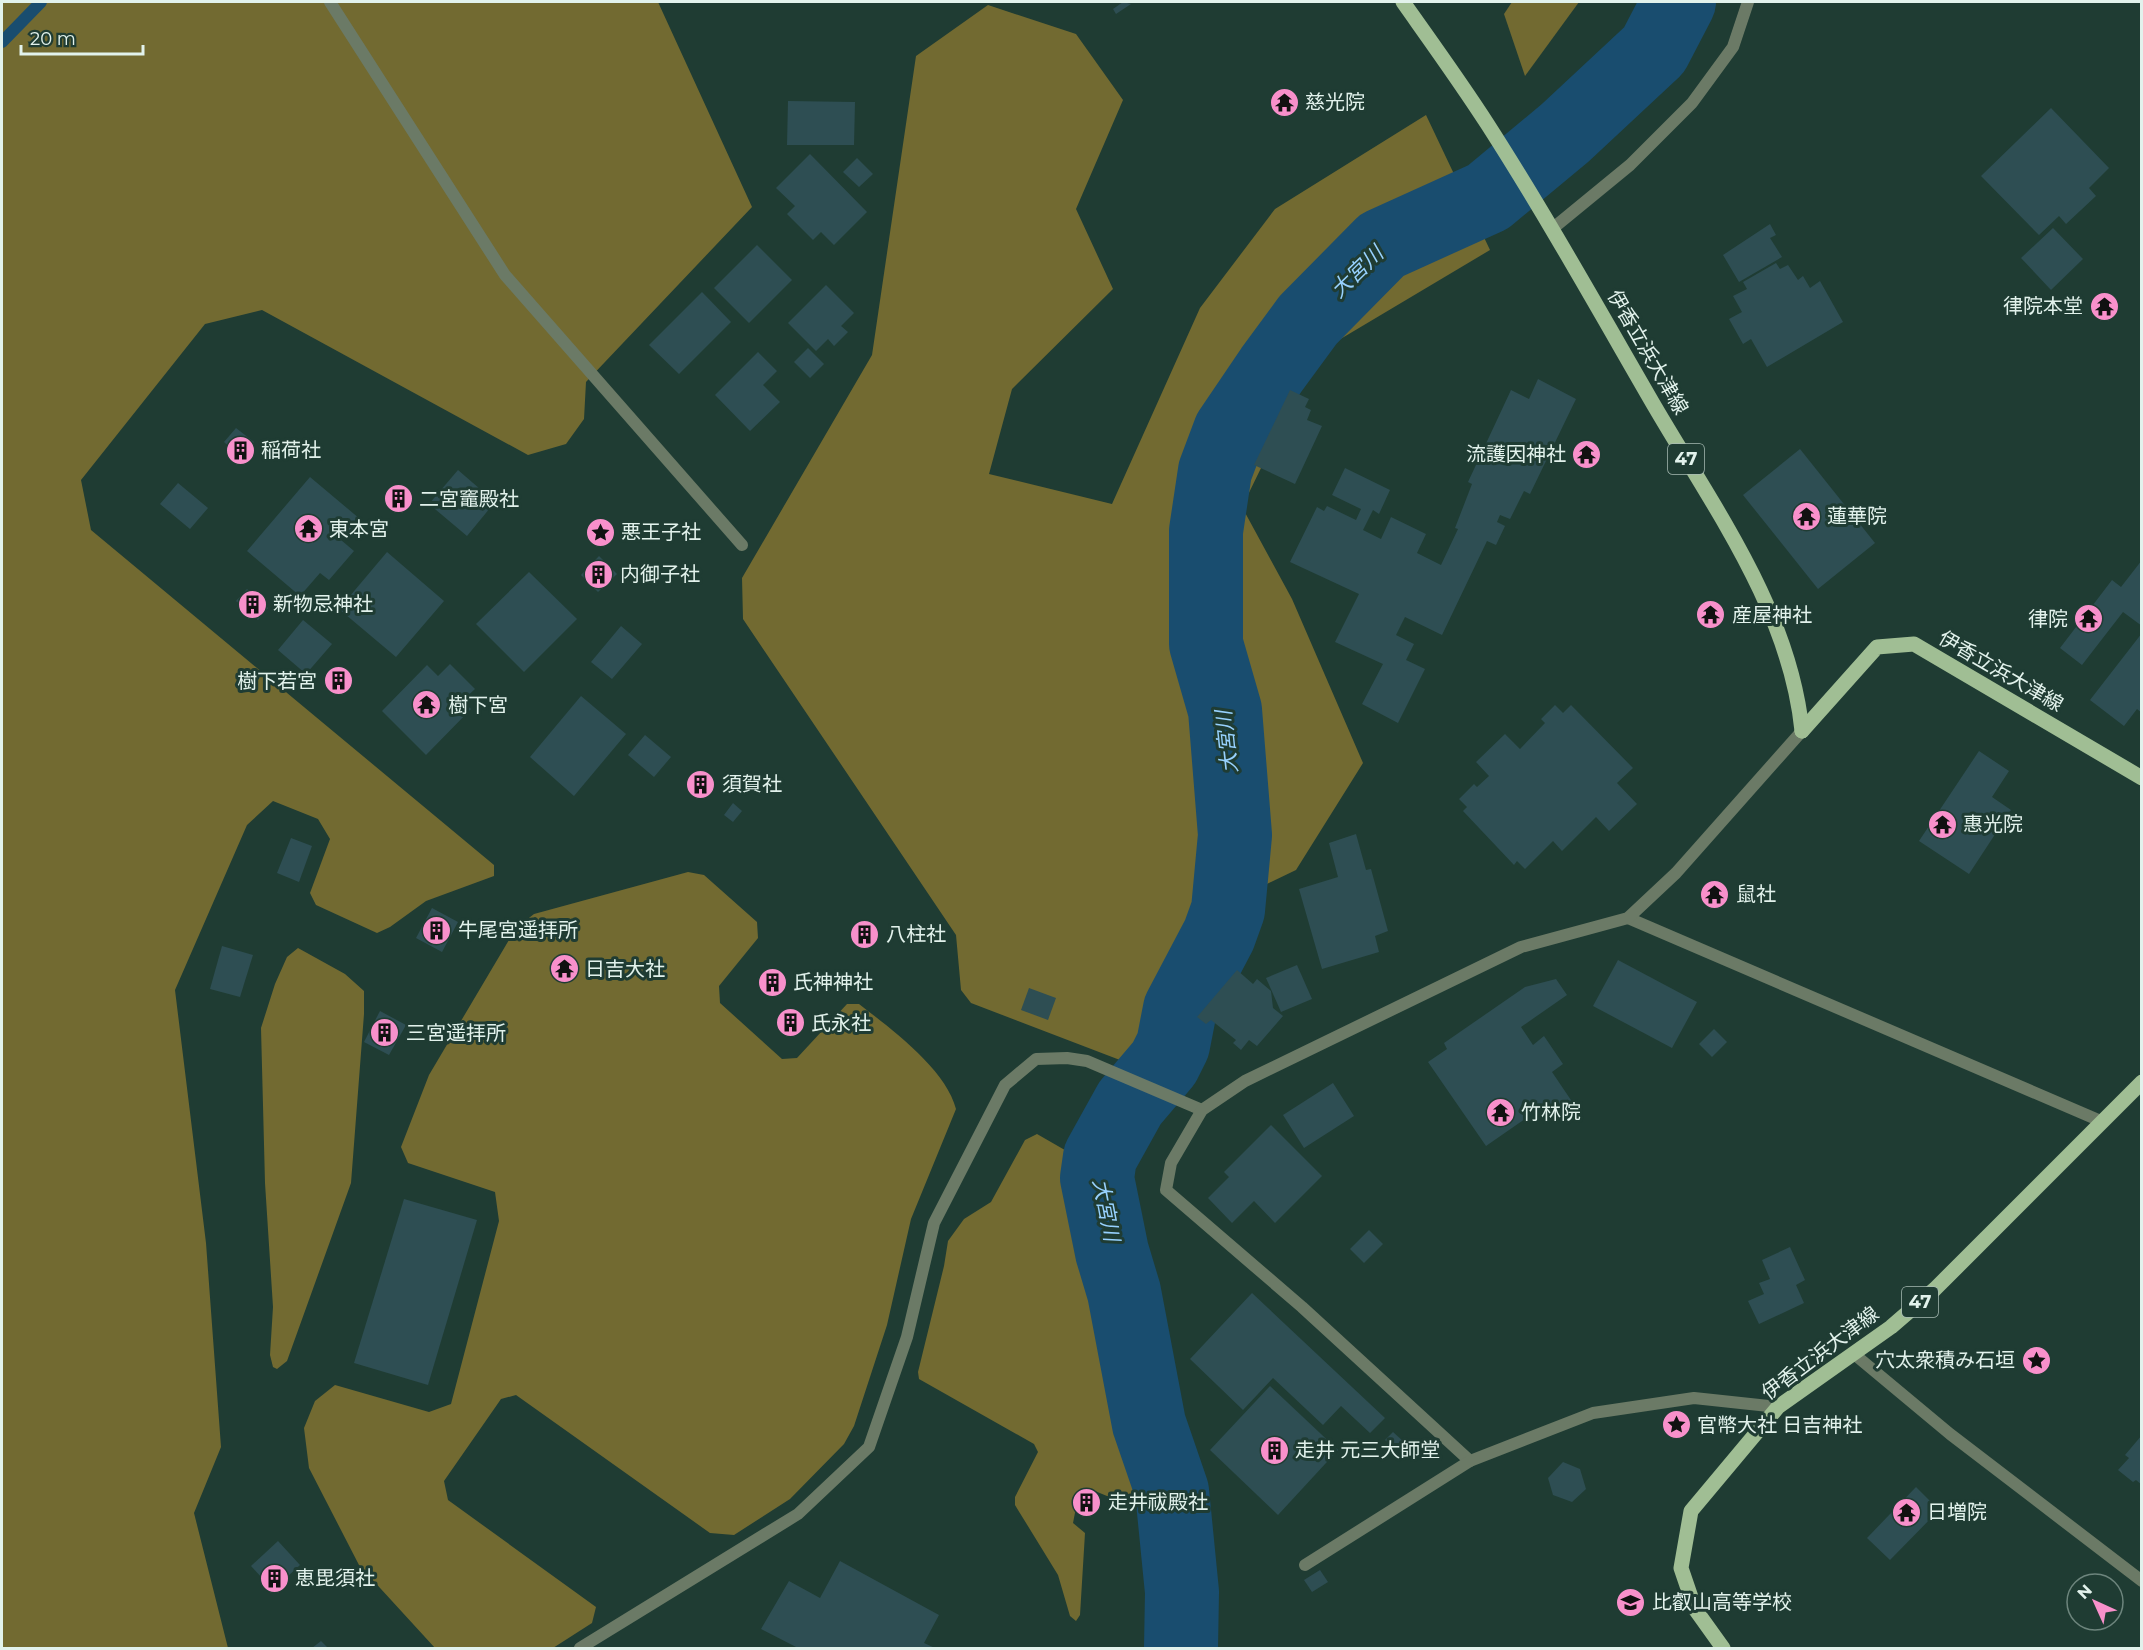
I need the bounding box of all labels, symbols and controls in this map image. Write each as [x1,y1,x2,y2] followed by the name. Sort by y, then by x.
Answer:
[21,18,142,56] scale bar
[30,28,76,50] text: 20 m
[1268,86,1300,118] temple icon: 慈光院
[1305,90,1365,114] place label: 慈光院
[1325,239,1389,303] water label: 大宮川
[1603,285,1693,419] street label: 伊香立浜大津線
[2088,290,2120,322] temple icon: 律院本堂
[2003,294,2083,318] place label: 律院本堂
[224,434,256,466] building icon: 稲荷社
[261,438,321,462] place label: 稲荷社
[1571,438,1603,470] temple icon: 流護因神社
[1466,442,1566,466] place label: 流護因神社
[1668,444,1704,474] road number: 47
[382,483,414,515] building icon: 二宮竈殿社
[419,487,519,511] place label: 二宮竈殿社
[1790,500,1822,532] temple icon: 蓮華院
[1827,504,1887,528] place label: 蓮華院
[292,513,324,545] temple icon: 東本宮
[584,516,616,548] place icon: 悪王子社
[329,517,389,541] place label: 東本宮
[621,520,701,544] place label: 悪王子社
[583,558,615,590] building icon: 内御子社
[620,562,700,586] place label: 内御子社
[236,588,268,620] building icon: 新物忌神社
[273,592,373,616] place label: 新物忌神社
[1695,599,1727,631] temple icon: 産屋神社
[1732,603,1812,627] place label: 産屋神社
[2073,603,2105,635] temple icon: 律院
[2028,607,2068,631] place label: 律院
[1934,626,2068,716] street label: 伊香立浜大津線
[322,665,354,697] building icon: 樹下若宮
[237,669,317,693] place label: 樹下若宮
[411,689,443,721] temple icon: 樹下宮
[448,693,508,717] place label: 樹下宮
[1211,707,1242,775] water label: 大宮川
[685,768,717,800] building icon: 須賀社
[722,772,782,796] place label: 須賀社
[1926,808,1958,840] temple icon: 惠光院
[1963,812,2023,836] place label: 惠光院
[1699,878,1731,910] temple icon: 鼠社
[1736,882,1776,906] place label: 鼠社
[421,914,453,946] building icon: 牛尾宮遥拝所
[458,918,578,942] place label: 牛尾宮遥拝所
[849,918,881,950] building icon: 八柱社
[886,922,946,946] place label: 八柱社
[548,953,580,985] temple icon: 日吉大社
[585,957,665,981] place label: 日吉大社
[756,966,788,998] building icon: 氏神神社
[793,970,873,994] place label: 氏神神社
[774,1007,806,1039] building icon: 氏永社
[811,1011,871,1035] place label: 氏永社
[369,1017,401,1049] building icon: 三宮遥拝所
[406,1021,506,1045] place label: 三宮遥拝所
[1484,1096,1516,1128] temple icon: 竹林院
[1521,1100,1581,1124] place label: 竹林院
[1088,1177,1125,1245] water label: 大宮川
[1902,1287,1938,1317] road number: 47
[1757,1301,1883,1405] street label: 伊香立浜大津線
[2020,1344,2052,1376] place icon: 穴太衆積み石垣
[1875,1348,2015,1372] place label: 穴太衆積み石垣
[1660,1409,1692,1441] place icon: 官幣大社 日吉神社
[1697,1413,1862,1437] place label: 官幣大社 日吉神社
[1258,1434,1290,1466] building icon: 走井 元三大師堂
[1295,1438,1440,1462] place label: 走井 元三大師堂
[1071,1486,1103,1518] building icon: 走井祓殿社
[1108,1490,1208,1514] place label: 走井祓殿社
[1890,1496,1922,1528] temple icon: 日増院
[1927,1500,1987,1524] place label: 日増院
[258,1562,290,1594] building icon: 恵毘須社
[295,1566,375,1590] place label: 恵毘須社
[2065,1572,2125,1632] north arrow
[2073,1580,2096,1603] text: N
[1615,1586,1647,1618] school or university icon: 比叡山高等学校
[1652,1590,1792,1614] place label: 比叡山高等学校

